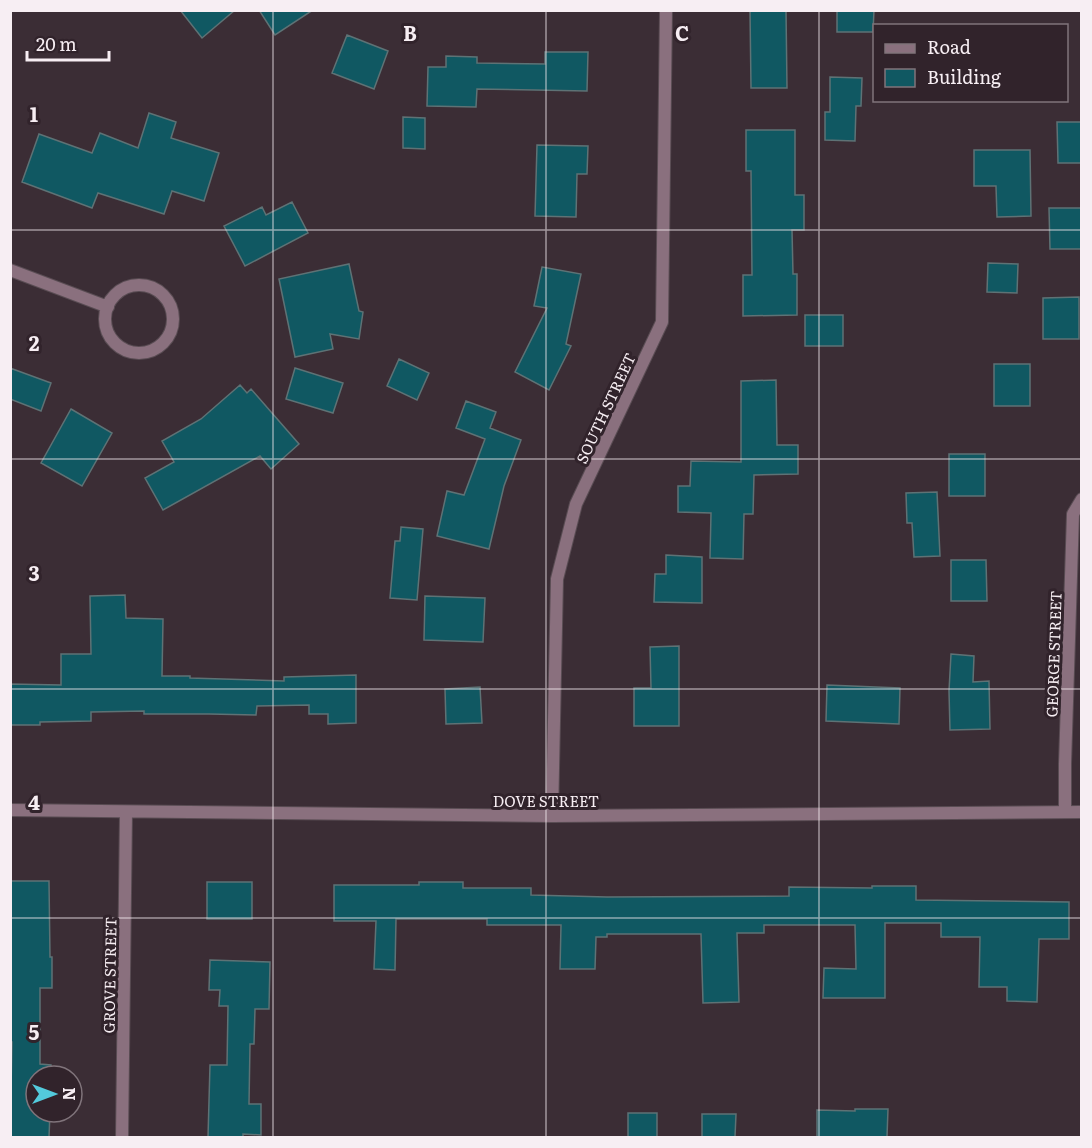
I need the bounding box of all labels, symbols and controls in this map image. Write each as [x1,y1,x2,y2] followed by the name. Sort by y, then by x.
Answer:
[403,17,417,47] text: B
[675,17,689,47] text: C
[27,24,110,62] scale bar
[873,24,1068,102] legend
[36,30,77,57] text: 20 m
[927,33,971,60] text: Road
[927,63,1002,90] text: Building
[30,98,38,128] text: 1
[29,327,40,357] text: 2
[569,349,641,467] street label: SOUTH STREET
[28,557,40,587] text: 3
[1039,590,1067,718] street label: GEORGE STREET
[28,786,40,816] text: 4
[493,789,599,812] street label: DOVE STREET
[96,917,122,1033] street label: GROVE STREET
[29,1016,40,1046] text: 5
[24,1064,84,1124] north arrow
[58,1087,82,1101] text: N

